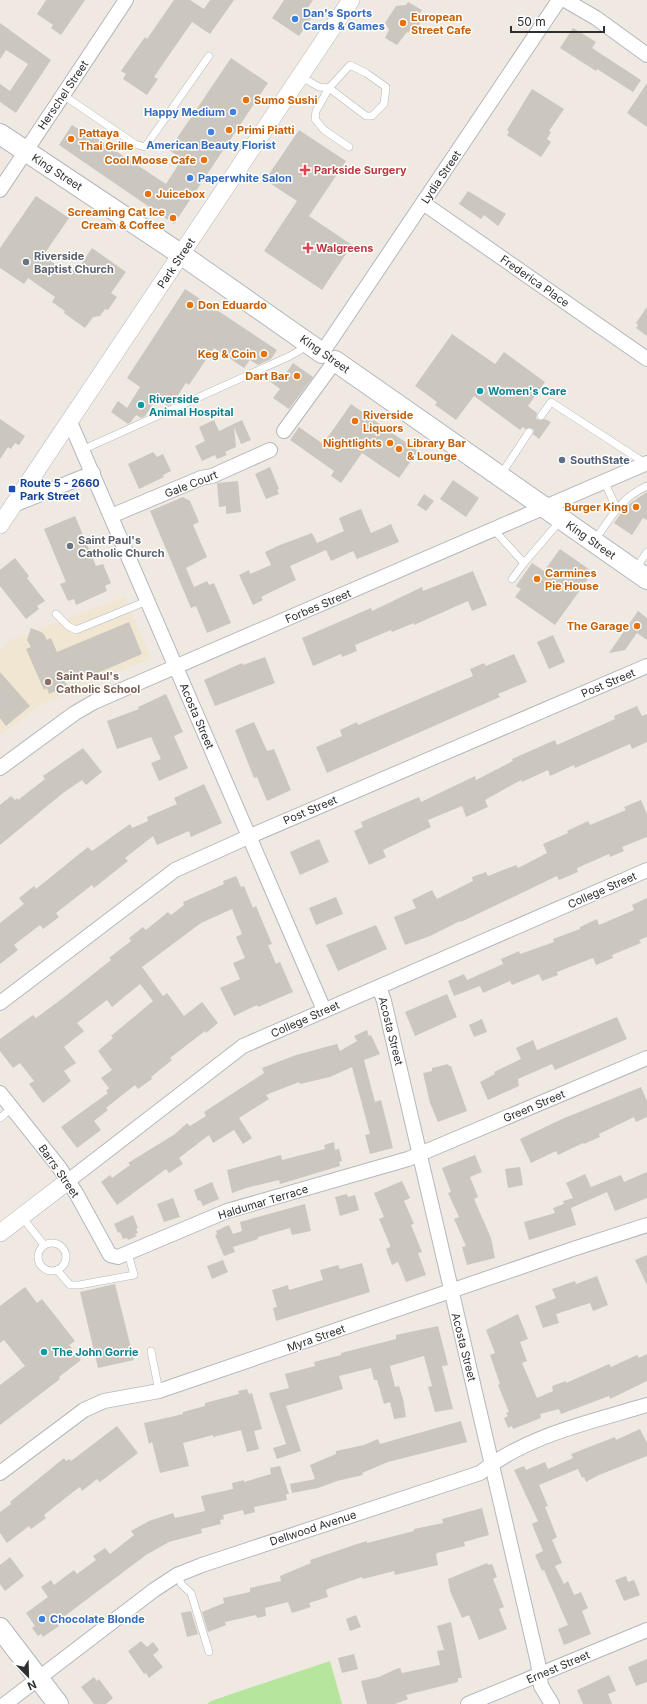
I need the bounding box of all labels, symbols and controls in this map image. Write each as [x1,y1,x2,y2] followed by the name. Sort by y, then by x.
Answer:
[303,6,385,33] place label: Dan's Sports Cards & Games
[511,8,604,34] scale bar
[411,10,472,37] place label: European Street Cafe
[290,14,300,24] marker: Dan's Sports Cards & Games
[517,14,546,29] text: 50 m
[398,18,408,28] marker: European Street Cafe
[35,57,92,132] street label: Herschel Street
[254,93,318,107] place label: Sumo Sushi
[241,95,251,105] marker: Sumo Sushi
[144,105,225,119] place label: Happy Medium
[228,107,238,117] marker: Happy Medium
[237,123,294,137] place label: Primi Piatti
[224,125,234,135] marker: Primi Piatti
[79,126,134,153] place label: Pattaya Thai Grille
[206,127,216,137] marker: American Beauty Florist
[66,134,76,144] marker: Pattaya Thai Grille
[146,138,276,152] place label: American Beauty Florist
[418,147,464,206] street label: Lydia Street
[29,150,85,194] street label: King Street
[105,153,196,167] place label: Cool Moose Cafe
[199,155,209,165] marker: Cool Moose Cafe
[314,163,407,177] place label: Parkside Surgery
[299,164,311,176] marker: Parkside Surgery
[198,171,292,185] place label: Paperwhite Salon
[185,173,195,183] marker: Paperwhite Salon
[156,187,206,201] place label: Juicebox
[143,189,153,199] marker: Juicebox
[67,205,165,232] place label: Screaming Cat Ice Cream & Coffee
[168,213,178,223] marker: Screaming Cat Ice Cream & Coffee
[154,235,198,291] street label: Park Street
[316,241,373,255] place label: Walgreens
[303,243,313,253] marker: Walgreens
[34,249,114,276] place label: Riverside Baptist Church
[498,252,572,310] street label: Frederica Place
[21,257,31,267] marker: Riverside Baptist Church
[198,298,267,312] place label: Don Eduardo
[185,300,195,310] marker: Don Eduardo
[297,332,353,376] street label: King Street
[198,347,256,361] place label: Keg & Coin
[259,349,269,359] marker: Keg & Coin
[245,369,290,383] place label: Dart Bar
[292,371,302,381] marker: Dart Bar
[488,384,567,398] place label: Women's Care
[475,386,485,396] marker: Women's Care
[149,392,234,419] place label: Riverside Animal Hospital
[136,400,146,410] marker: Riverside Animal Hospital
[363,408,414,435] place label: Riverside Liquors
[350,416,360,426] marker: Riverside Liquors
[323,436,382,450] place label: Nightlights
[407,436,466,463] place label: Library Bar & Lounge
[385,438,395,448] marker: Nightlights
[394,444,404,454] marker: Library Bar & Lounge
[570,453,630,467] place label: SouthState
[557,455,567,465] marker: SouthState
[163,467,220,500] street label: Gale Court
[20,476,100,503] place label: Route 5 - 2660 Park Street
[7,484,17,494] marker: Route 5 - 2660 Park Street
[564,500,628,514] place label: Burger King
[631,502,641,512] marker: Burger King
[563,518,619,562] street label: King Street
[78,533,165,560] place label: Saint Paul's Catholic Church
[65,541,75,551] marker: Saint Paul's Catholic Church
[545,566,599,593] place label: Carmines Pie House
[532,574,542,584] marker: Carmines Pie House
[283,586,353,626] street label: Forbes Street
[567,619,629,633] place label: The Garage
[632,621,642,631] marker: The Garage
[579,665,637,701] street label: Post Street
[56,669,140,696] place label: Saint Paul's Catholic School
[43,677,53,687] marker: Saint Paul's Catholic School
[177,681,217,751] street label: Acosta Street
[281,792,339,828] street label: Post Street
[566,868,639,911] street label: College Street
[376,995,406,1067] street label: Acosta Street
[269,997,342,1040] street label: College Street
[501,1087,567,1125] street label: Green Street
[36,1142,83,1201] street label: Barrs Street
[216,1182,310,1222] street label: Haldumar Terrace
[449,1311,479,1383] street label: Acosta Street
[285,1321,347,1354] street label: Myra Street
[52,1345,139,1359] place label: The John Gorrie
[39,1347,49,1357] marker: The John Gorrie
[268,1507,358,1549] street label: Dellwood Avenue
[50,1612,145,1626] place label: Chocolate Blonde
[37,1614,47,1624] marker: Chocolate Blonde
[524,1647,592,1687] street label: Ernest Street
[8,1656,48,1696] north arrow
[25,1677,39,1693] text: N

